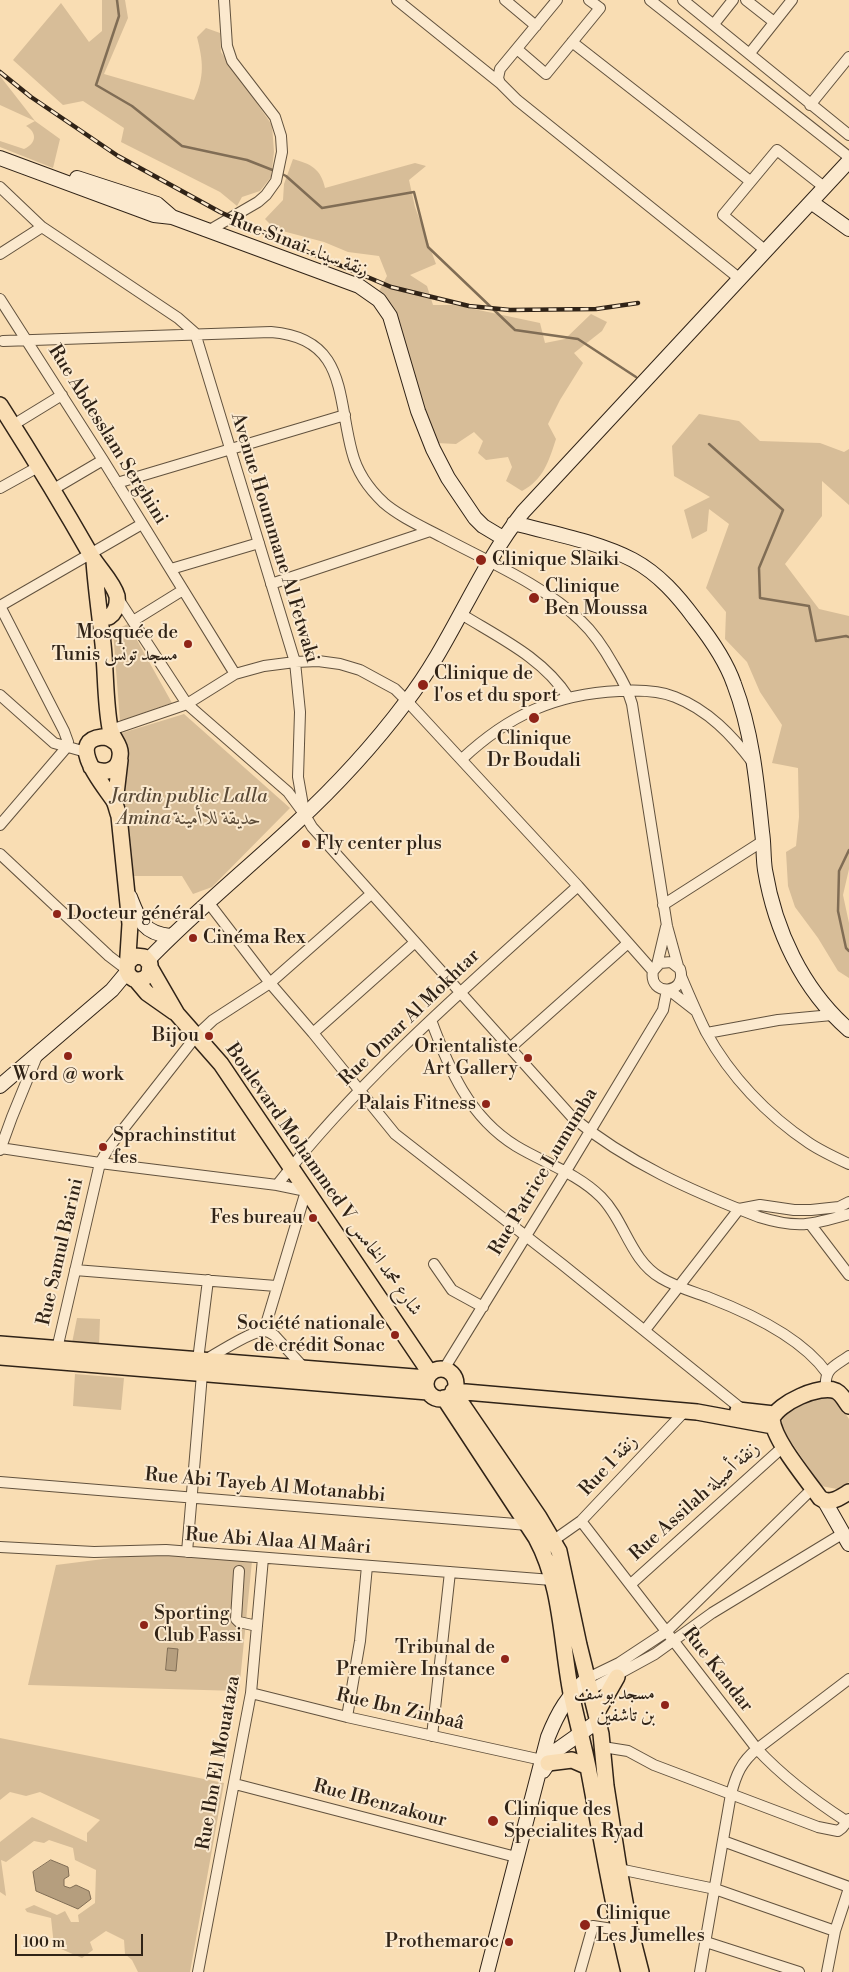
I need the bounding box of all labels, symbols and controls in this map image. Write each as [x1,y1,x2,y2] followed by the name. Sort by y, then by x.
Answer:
[226,209,372,283] street label: Rue Sinaï زنقة سيناء
[42,341,172,529] street label: Rue Abdesslam Serghini
[225,410,323,666] street label: Avenue Hoummane Al Fetwaki
[492,549,619,571] place label: Clinique Slaiki
[474,553,488,567] marker: Clinique Slaiki
[545,576,648,620] place label: Clinique Ben Moussa
[527,591,541,605] marker: Clinique Ben Moussa
[52,622,178,666] place label: Mosquée de Tunis مسجد تونس
[182,638,194,650] marker: Mosquée de Tunis مسجد تونس
[434,663,558,707] place label: Clinique de l'os et du sport
[416,678,430,692] marker: Clinique de l'os et du sport
[527,711,541,725] marker: Clinique Dr Boudali
[487,728,581,772] place label: Clinique Dr Boudali
[110,786,268,830] park label: Jardin public Lalla Amina حديقة للاأمينة
[316,833,442,855] place label: Fly center plus
[300,838,312,850] marker: Fly center plus
[67,903,205,925] place label: Docteur général
[51,908,63,920] marker: Docteur général
[203,927,306,949] place label: Cinéma Rex
[187,932,199,944] marker: Cinéma Rex
[335,945,485,1091] street label: Rue Omar Al Mokhtar
[152,1025,199,1047] place label: Bijou
[203,1030,215,1042] marker: Bijou
[414,1036,518,1080] place label: Orientaliste Art Gallery
[220,1039,426,1321] street label: Boulevard Mohammed V شارع محمد الخامس
[62,1050,74,1062] marker: Word @ work
[522,1052,534,1064] marker: Orientaliste Art Gallery
[13,1064,123,1086] place label: Word @ work
[485,1084,603,1260] street label: Rue Patrice Lumumba
[358,1093,476,1115] place label: Palais Fitness
[480,1098,492,1110] marker: Palais Fitness
[113,1125,237,1169] place label: Sprachinstitut fes
[97,1141,109,1153] marker: Sprachinstitut fes
[33,1176,89,1328] street label: Rue Samul Barini
[210,1207,303,1229] place label: Fes bureau
[307,1212,319,1224] marker: Fes bureau
[237,1313,385,1357] place label: Société nationale de crédit Sonac
[389,1329,401,1341] marker: Société nationale de crédit Sonac
[575,1431,643,1501] street label: Rue 1 زنقة
[625,1438,765,1566] street label: Rue Assilah زنقة أصيلة
[144,1464,386,1508] street label: Rue Abi Tayeb Al Motanabbi
[184,1524,372,1560] street label: Rue Abi Alaa Al Maâri
[154,1603,242,1647] place label: Sporting Club Fassi
[138,1619,150,1631] marker: Sporting Club Fassi
[677,1623,757,1717] street label: Rue Kandar
[336,1637,495,1681] place label: Tribunal de Première Instance
[499,1653,511,1665] marker: Tribunal de Première Instance
[192,1674,246,1852] street label: Rue Ibn El Mouataza
[574,1683,655,1727] place label: مسجد يوسف بن تاشفين
[334,1684,466,1736] street label: Rue Ibn Zinbaâ
[659,1699,671,1711] marker: مسجد يوسف بن تاشفين
[311,1775,449,1833] street label: Rue IBenzakour
[504,1799,643,1843] place label: Clinique des Specialites Ryad
[486,1814,500,1828] marker: Clinique des Specialites Ryad
[596,1903,705,1947] place label: Clinique Les Jumelles
[578,1918,592,1932] marker: Clinique Les Jumelles
[18,1924,145,1956] scale bar
[385,1931,499,1953] place label: Prothemaroc
[23,1933,65,1952] text: 100 m
[503,1936,515,1948] marker: Prothemaroc

